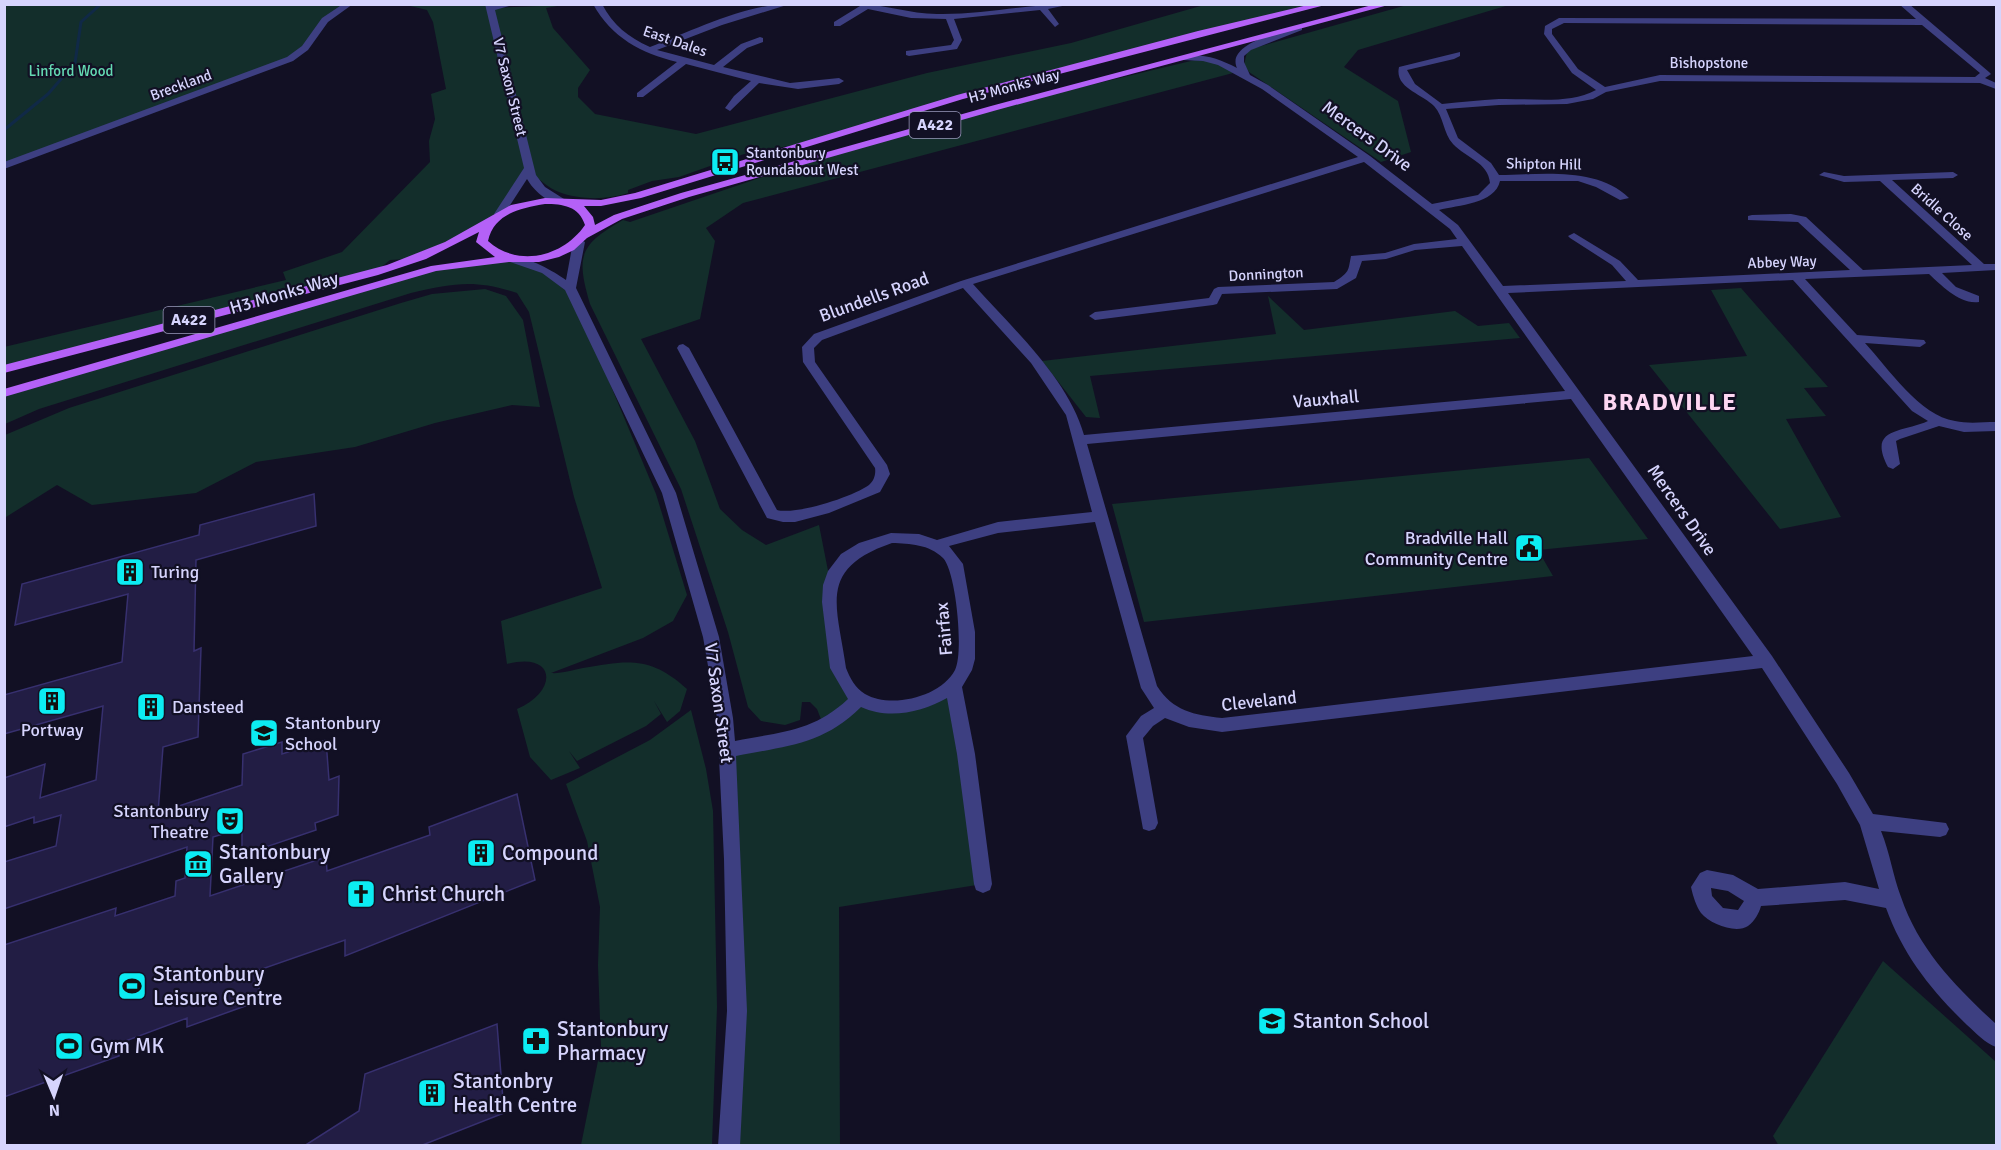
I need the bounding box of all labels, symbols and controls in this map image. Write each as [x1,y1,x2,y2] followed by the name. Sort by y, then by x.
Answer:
[641,22,710,60] street label: East Dales
[489,36,531,138] street label: V7 Saxon Street
[1670,54,1748,72] street label: Bishopstone
[29,62,113,80] park label: Linford Wood
[966,65,1062,107] street label: H3 Monks Way
[148,66,214,104] street label: Breckland
[1318,96,1416,176] street label: Mercers Drive
[910,112,960,138] road number: A422
[746,144,859,179] place label: Stantonbury Roundabout West
[709,146,741,178] bus stop icon: Stantonbury Roundabout West
[1506,154,1582,174] street label: Shipton Hill
[1907,180,1977,244] street label: Bridle Close
[1747,252,1817,272] street label: Abbey Way
[1228,263,1304,285] street label: Donnington
[227,267,342,319] street label: H3 Monks Way
[816,267,932,327] street label: Blundells Road
[164,307,214,333] road number: A422
[1292,385,1360,413] street label: Vauxhall
[1602,387,1738,417] district label: BRADVILLE
[1643,460,1721,560] street label: Mercers Drive
[1365,527,1508,570] place label: Bradville Hall Community Centre
[1513,532,1545,564] public building icon: Bradville Hall Community Centre
[114,556,146,588] building icon: Turing
[151,561,199,583] place label: Turing
[931,601,957,657] street label: Fairfax
[700,641,738,765] street label: V7 Saxon Street
[36,685,68,717] building icon: Portway
[1220,686,1298,716] street label: Cleveland
[135,691,167,723] building icon: Dansteed
[172,696,244,718] place label: Dansteed
[285,712,381,755] place label: Stantonbury School
[248,717,280,749] school or university icon: Stantonbury School
[21,719,84,741] place label: Portway
[114,800,210,843] place label: Stantonbury Theatre
[214,805,246,837] theatre icon: Stantonbury Theatre
[465,837,497,869] building icon: Compound
[219,839,330,889] place label: Stantonbury Gallery
[502,840,598,866] place label: Compound
[182,848,214,880] museum icon: Stantonbury Gallery
[345,878,377,910] church icon: Christ Church
[382,881,505,907] place label: Christ Church
[153,961,282,1011] place label: Stantonbury Leisure Centre
[116,970,148,1002] sports icon: Stantonbury Leisure Centre
[1256,1005,1288,1037] school or university icon: Stanton School
[1293,1008,1429,1034] place label: Stanton School
[557,1016,668,1066] place label: Stantonbury Pharmacy
[520,1025,552,1057] pharmacy icon: Stantonbury Pharmacy
[53,1030,85,1062] sports icon: Gym MK
[90,1033,165,1059] place label: Gym MK
[24,1066,84,1126] north arrow
[453,1068,577,1118] place label: Stantonbry Health Centre
[416,1077,448,1109] building icon: Stantonbry Health Centre
[49,1100,60,1120] text: N

